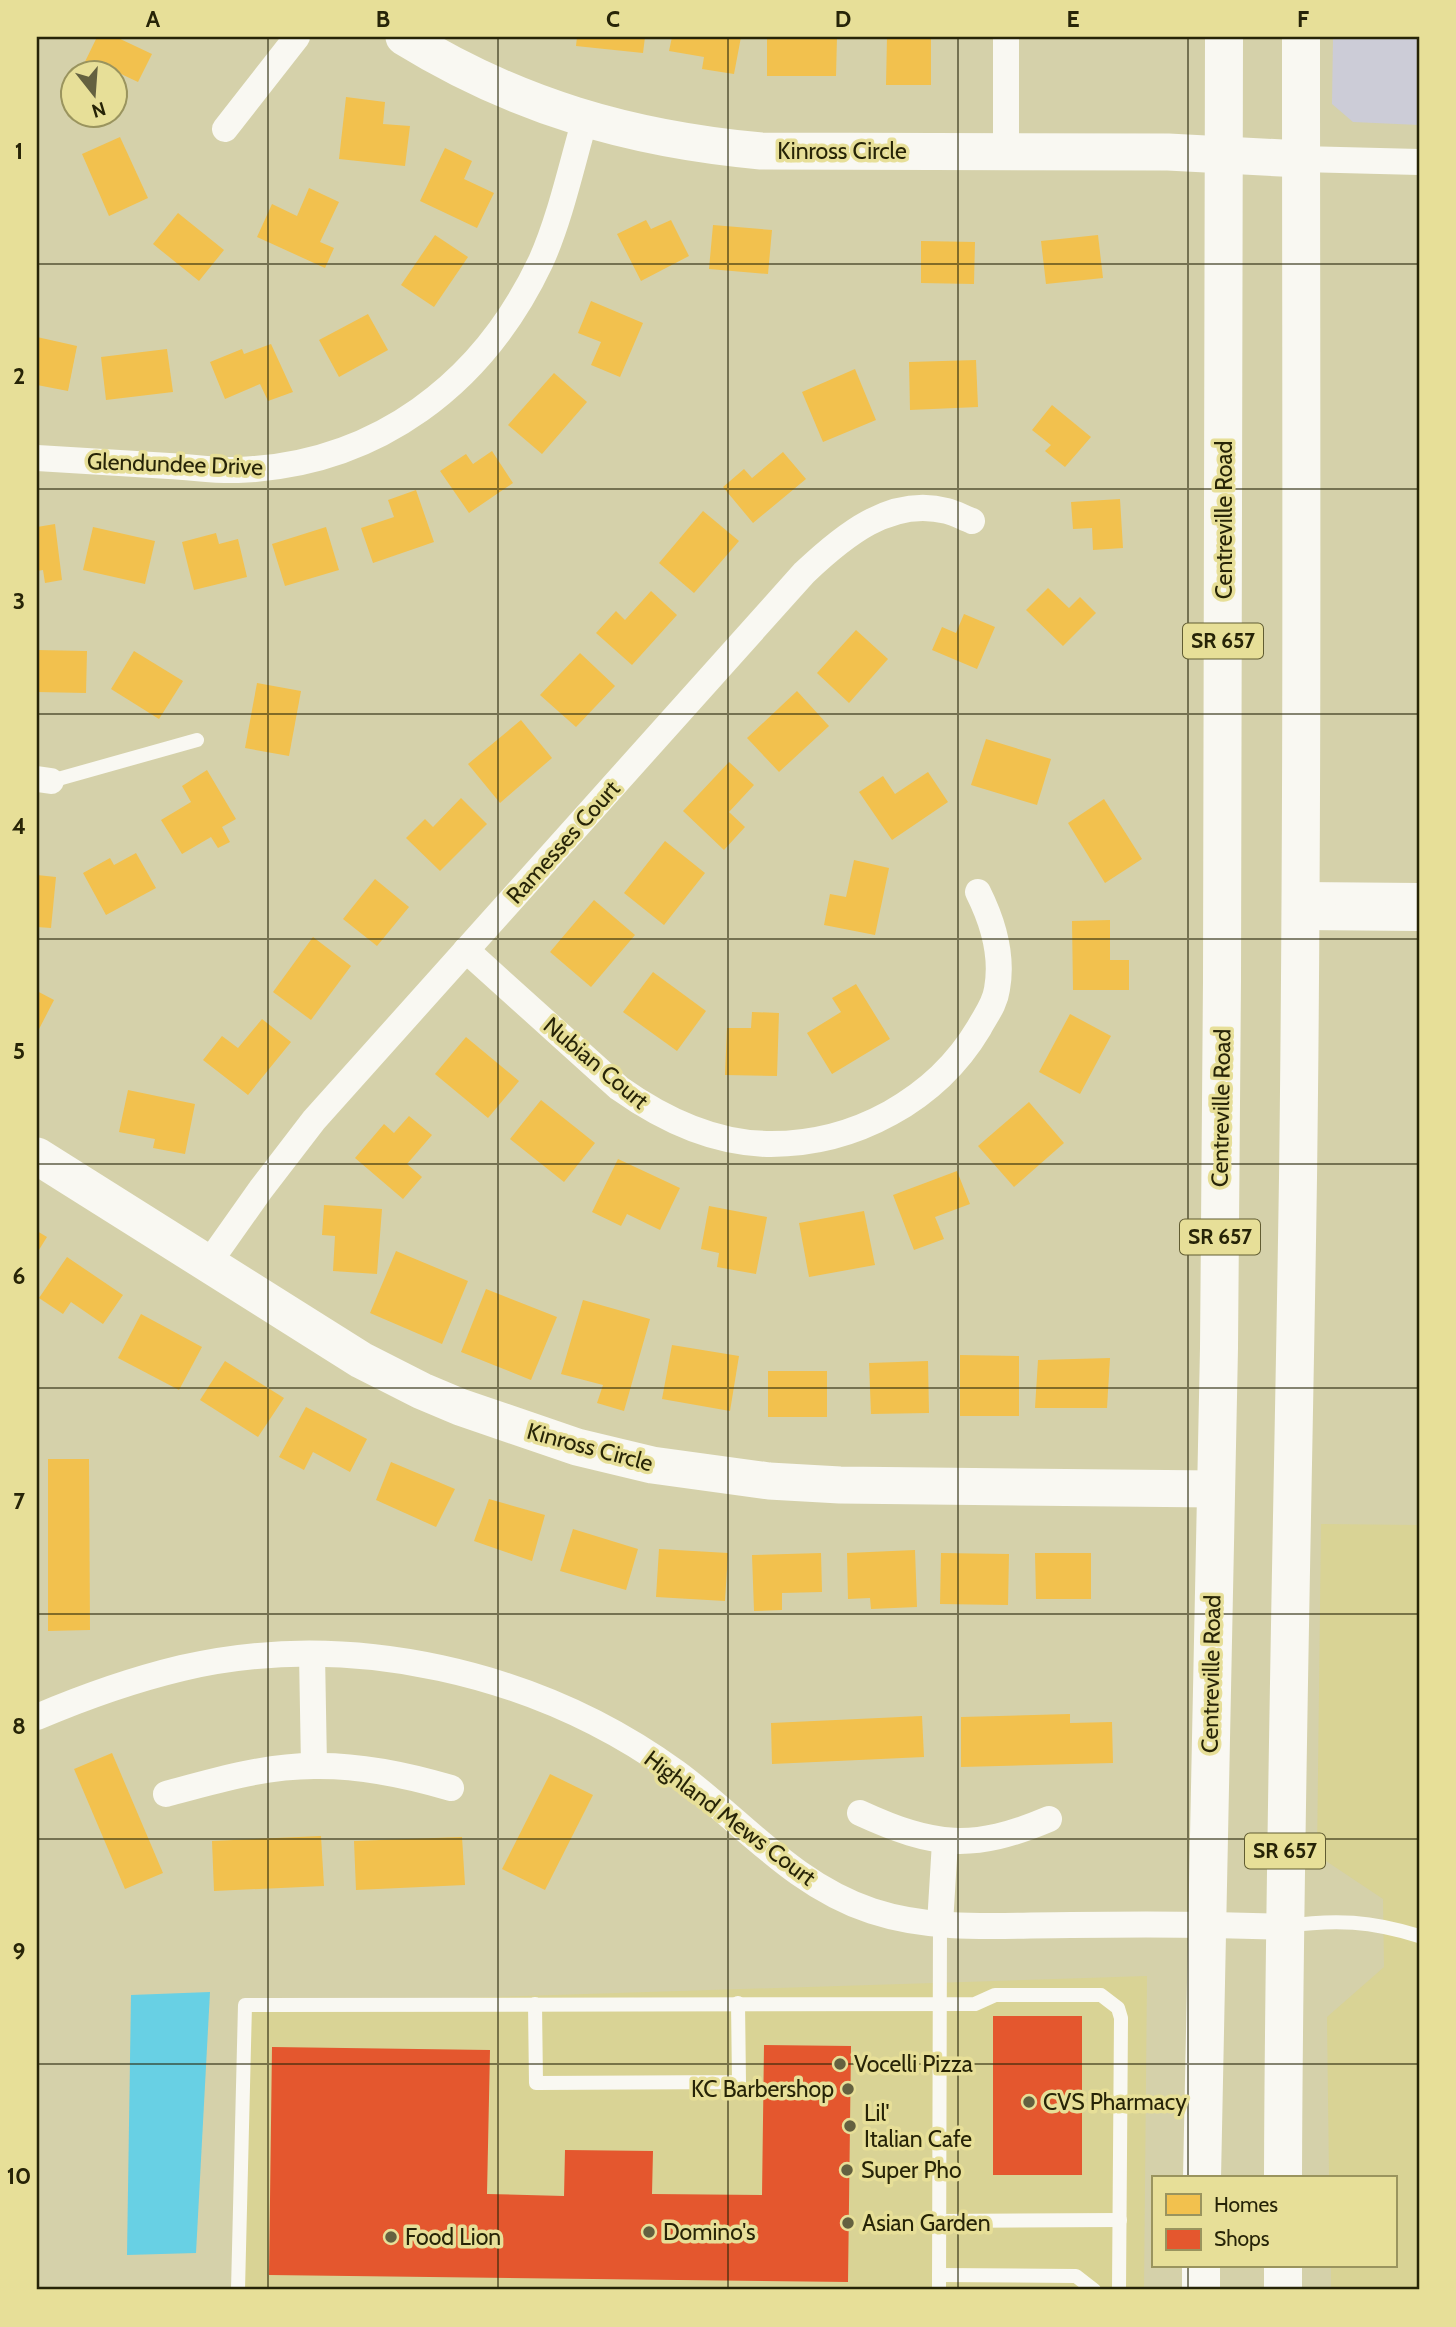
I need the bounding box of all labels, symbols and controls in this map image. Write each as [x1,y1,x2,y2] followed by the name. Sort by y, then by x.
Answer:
[146,5,161,33] text: A
[376,5,390,33] text: B
[606,5,620,33] text: C
[835,5,851,33] text: D
[1066,5,1080,33] text: E
[1297,5,1309,33] text: F
[60,60,130,130] north arrow
[89,97,109,123] text: N
[15,137,23,165] text: 1
[777,137,907,165] street label: Kinross Circle
[13,362,25,390] text: 2
[1210,441,1238,599] street label: Centreville Road
[87,447,264,481] street label: Glendundee Drive
[13,587,25,615] text: 3
[1183,624,1263,658] road number: SR 657
[500,775,626,909] street label: Ramesses Court
[12,812,26,840] text: 4
[538,1011,654,1115] street label: Nubian Court
[1206,1029,1236,1187] street label: Centreville Road
[13,1037,25,1065] text: 5
[1180,1220,1260,1254] road number: SR 657
[13,1262,25,1290] text: 6
[524,1417,656,1477] street label: Kinross Circle
[13,1487,25,1515] text: 7
[1196,1595,1226,1753] street label: Centreville Road
[12,1712,26,1740] text: 8
[639,1744,821,1892] street label: Highland Mews Court
[1245,1834,1325,1868] road number: SR 657
[13,1937,25,1965] text: 9
[854,2050,973,2078] place label: Vocelli Pizza
[832,2056,848,2072] marker: Vocelli Pizza
[691,2075,834,2103] place label: KC Barbershop
[840,2081,856,2097] marker: KC Barbershop
[1043,2088,1187,2116] place label: CVS Pharmacy
[1021,2094,1037,2110] marker: CVS Pharmacy
[864,2099,972,2153] place label: Lil' Italian Cafe
[842,2118,858,2134] marker: Lil' Italian Cafe
[861,2156,962,2184] place label: Super Pho
[7,2162,31,2190] text: 10
[839,2162,855,2178] marker: Super Pho
[1152,2176,1396,2268] legend
[1214,2192,1278,2217] text: Homes
[862,2209,991,2237] place label: Asian Garden
[840,2215,856,2231] marker: Asian Garden
[663,2218,756,2246] place label: Domino's
[405,2223,501,2251] place label: Food Lion
[641,2224,657,2240] marker: Domino's
[1214,2226,1270,2251] text: Shops
[383,2229,399,2245] marker: Food Lion

